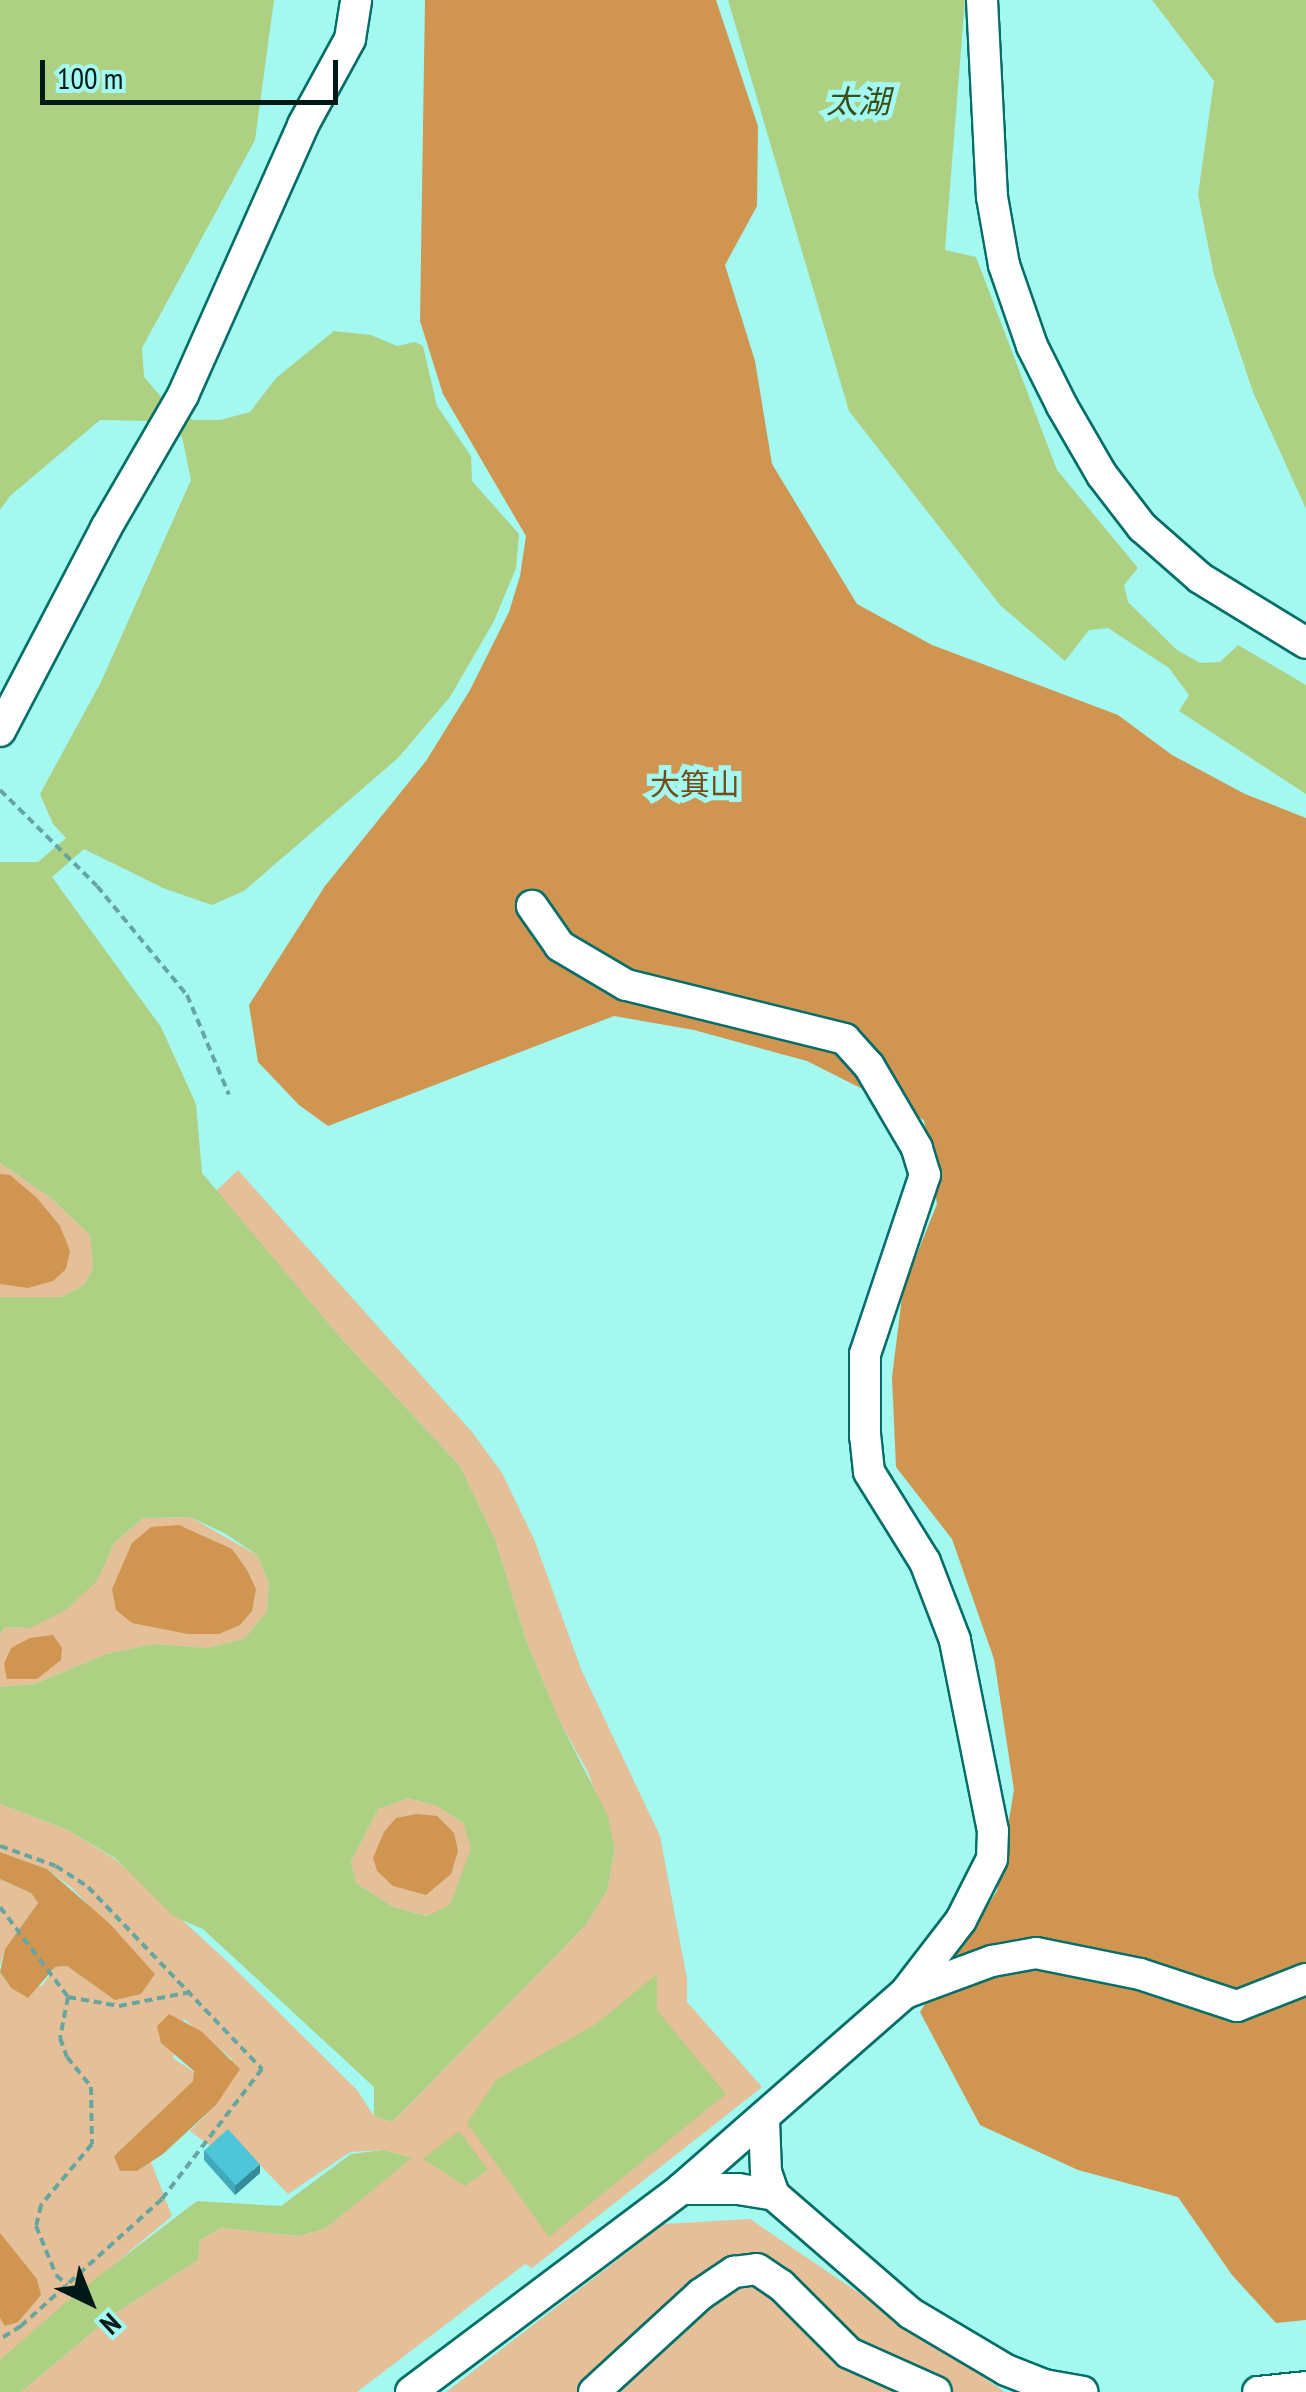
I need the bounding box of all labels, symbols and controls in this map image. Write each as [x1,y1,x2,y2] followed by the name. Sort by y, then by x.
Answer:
[45,40,342,102] scale bar
[57,58,123,97] text: 100 m
[826,82,890,120] water label: 太湖
[650,766,740,802] park label: 大箕山
[40,2252,140,2352] north arrow
[93,2306,129,2343] text: N

